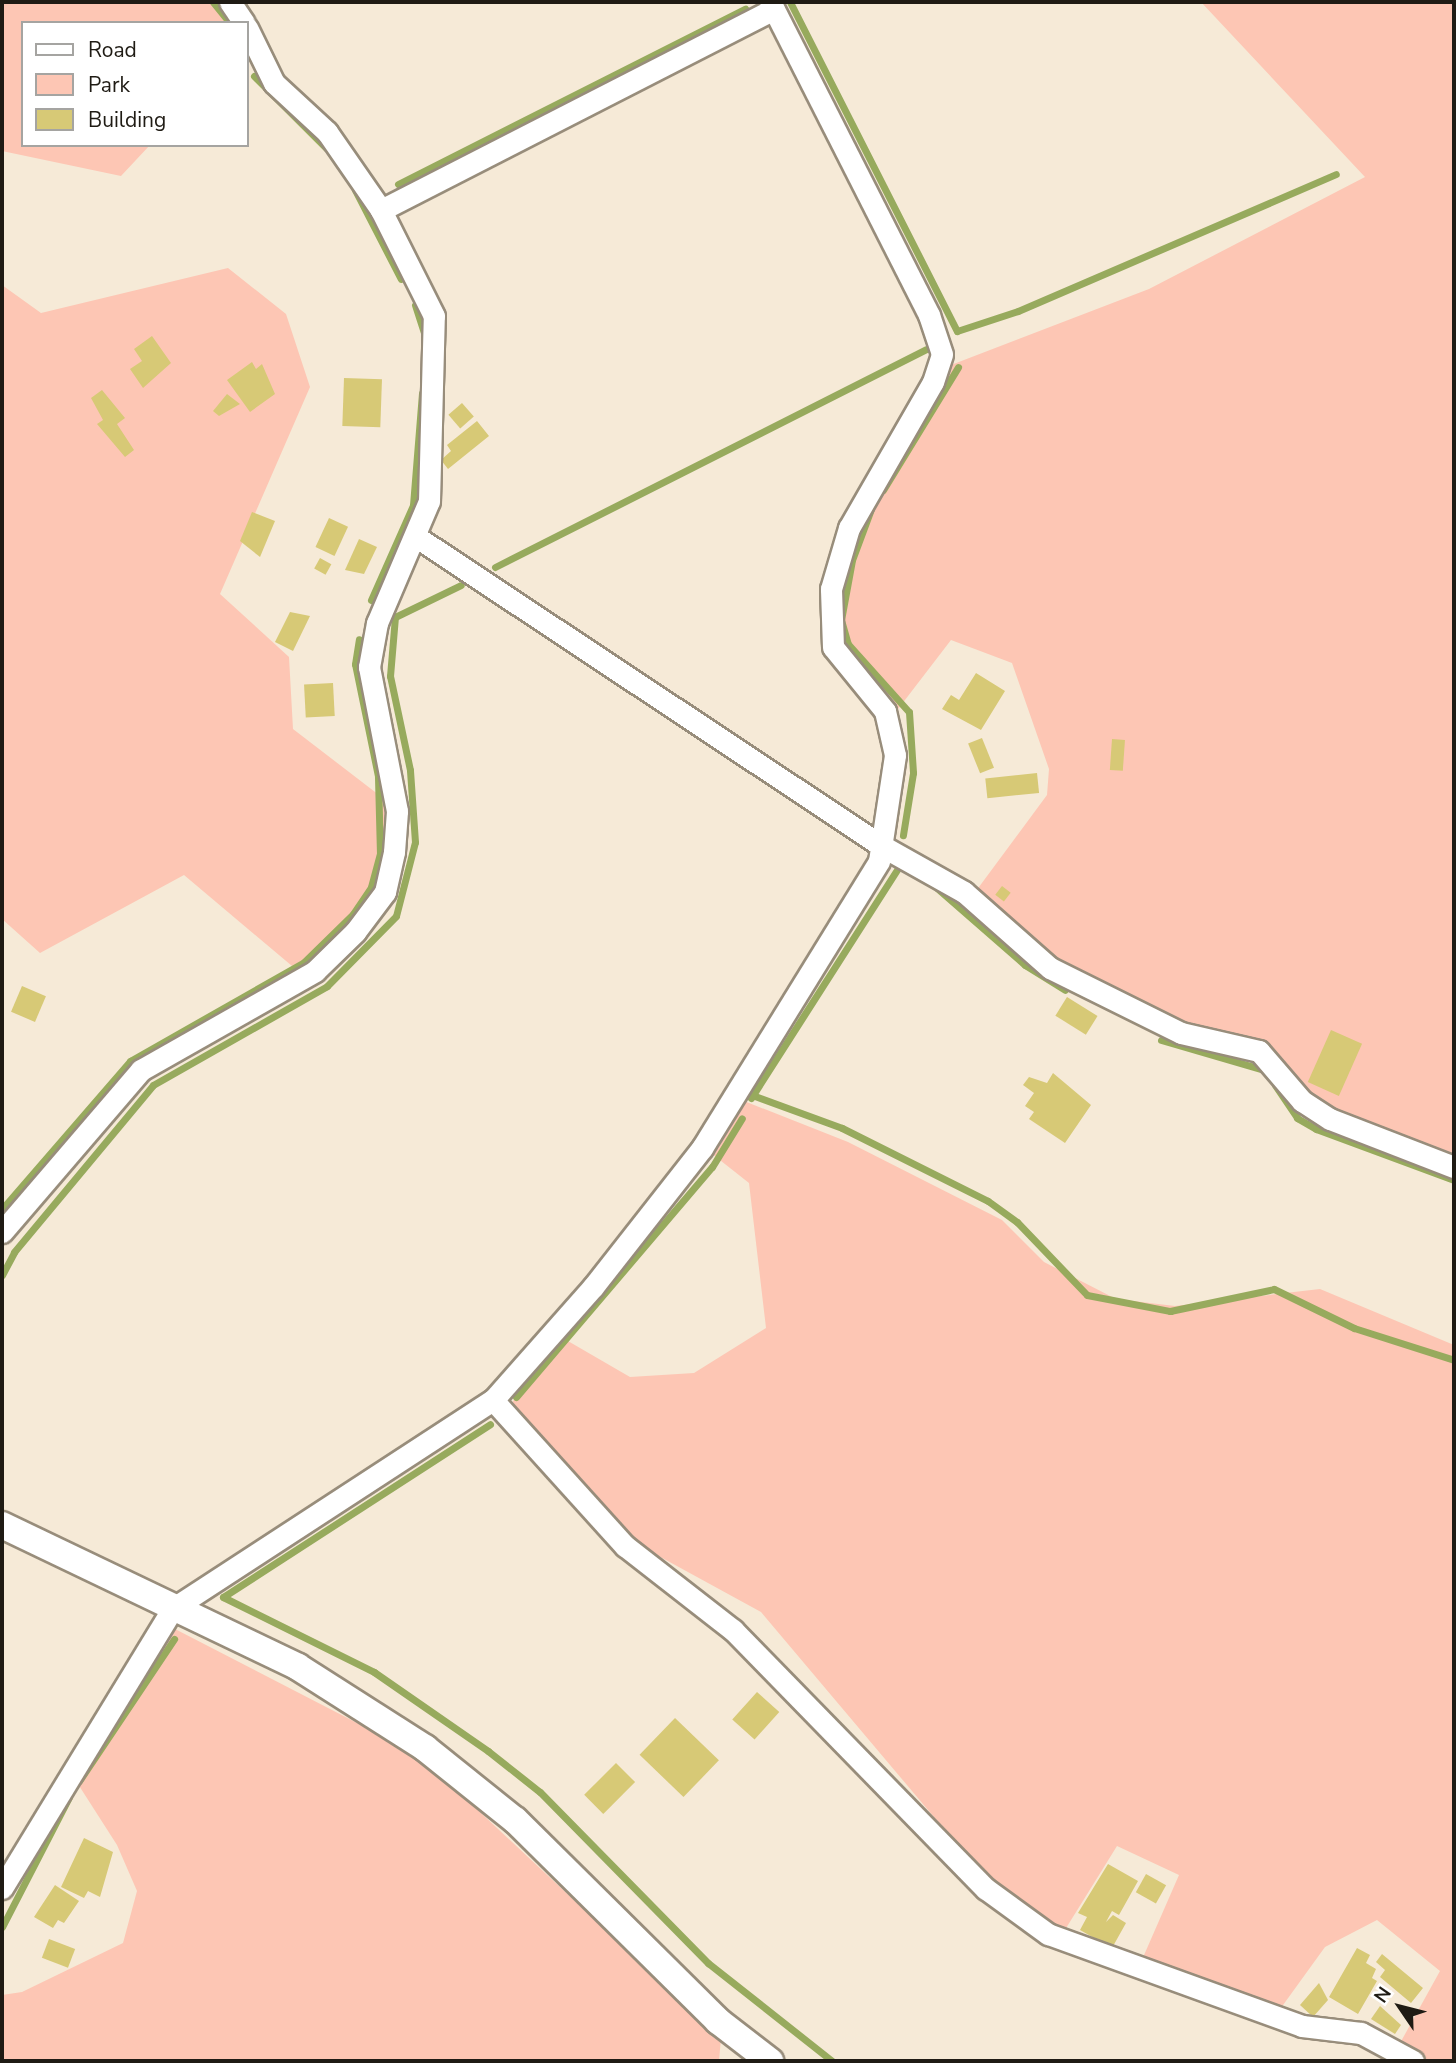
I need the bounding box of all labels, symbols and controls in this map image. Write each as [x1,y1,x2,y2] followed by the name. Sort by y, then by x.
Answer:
[21,21,248,147] legend
[88,36,137,64] text: Road
[88,71,130,99] text: Park
[88,106,166,134] text: Building
[1365,1972,1435,2042] north arrow
[1368,1982,1398,2008] text: N

